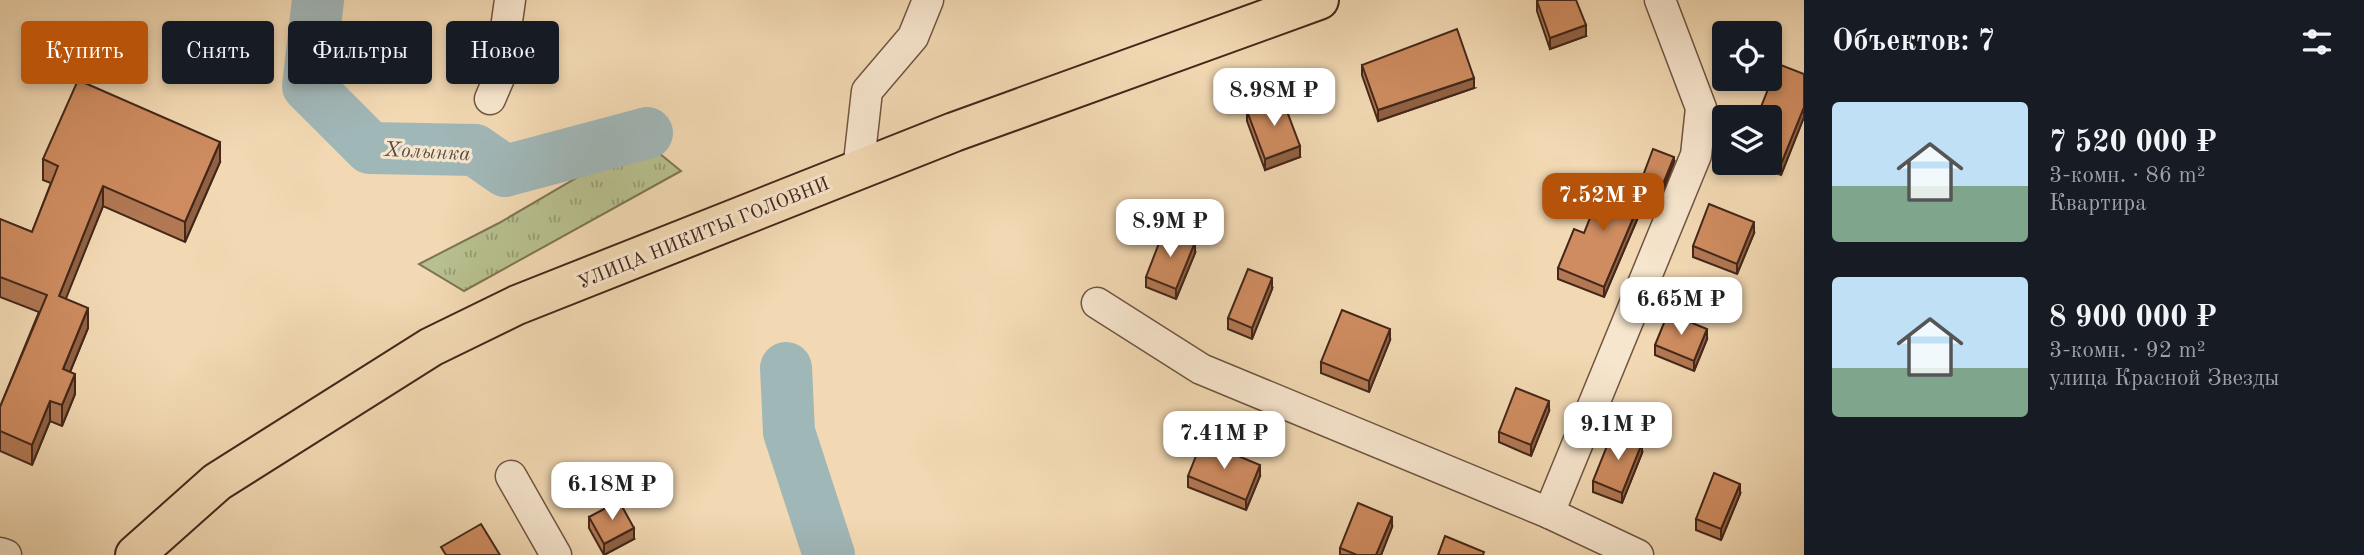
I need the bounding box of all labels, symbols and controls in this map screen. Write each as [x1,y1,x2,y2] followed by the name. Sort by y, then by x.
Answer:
[21,21,148,84] chip: Купить
[162,21,274,84] chip: Снять
[288,21,432,84] chip: Фильтры
[446,21,559,84] chip: Новое
[1712,21,1782,175] map controls
[1712,21,1782,91] button: locate
[2298,23,2336,61] icon: filters
[1832,27,1995,57] text: Объектов: 7
[1209,68,1339,128] pin: 8.98M ₽
[1229,79,1319,102] text: 8.98M ₽
[1712,105,1782,175] button: layers
[2049,128,2217,158] text: 7 520 000 ₽
[1888,130,1972,214] icon: home
[383,140,471,165] water label: Холынка
[2049,164,2206,187] text: 3-комн. · 86 m²
[1538,174,1668,233] pin: 7.52M ₽
[576,175,832,294] street label: УЛИЦА НИКИТЫ ГОЛОВНИ
[1558,184,1648,207] text: 7.52M ₽
[2049,192,2147,215] text: Квартира
[1113,200,1227,259] pin: 8.9M ₽
[1132,210,1208,233] text: 8.9M ₽
[1616,278,1746,337] pin: 6.65M ₽
[1636,288,1726,311] text: 6.65M ₽
[2049,303,2217,333] text: 8 900 000 ₽
[1888,305,1972,389] icon: home
[2049,339,2206,362] text: 3-комн. · 92 m²
[2049,367,2280,390] text: улица Красной Звезды
[1561,402,1675,462] pin: 9.1M ₽
[1159,412,1289,471] pin: 7.41M ₽
[1580,413,1656,436] text: 9.1M ₽
[1179,422,1269,445] text: 7.41M ₽
[547,462,677,522] pin: 6.18M ₽
[567,473,657,496] text: 6.18M ₽

